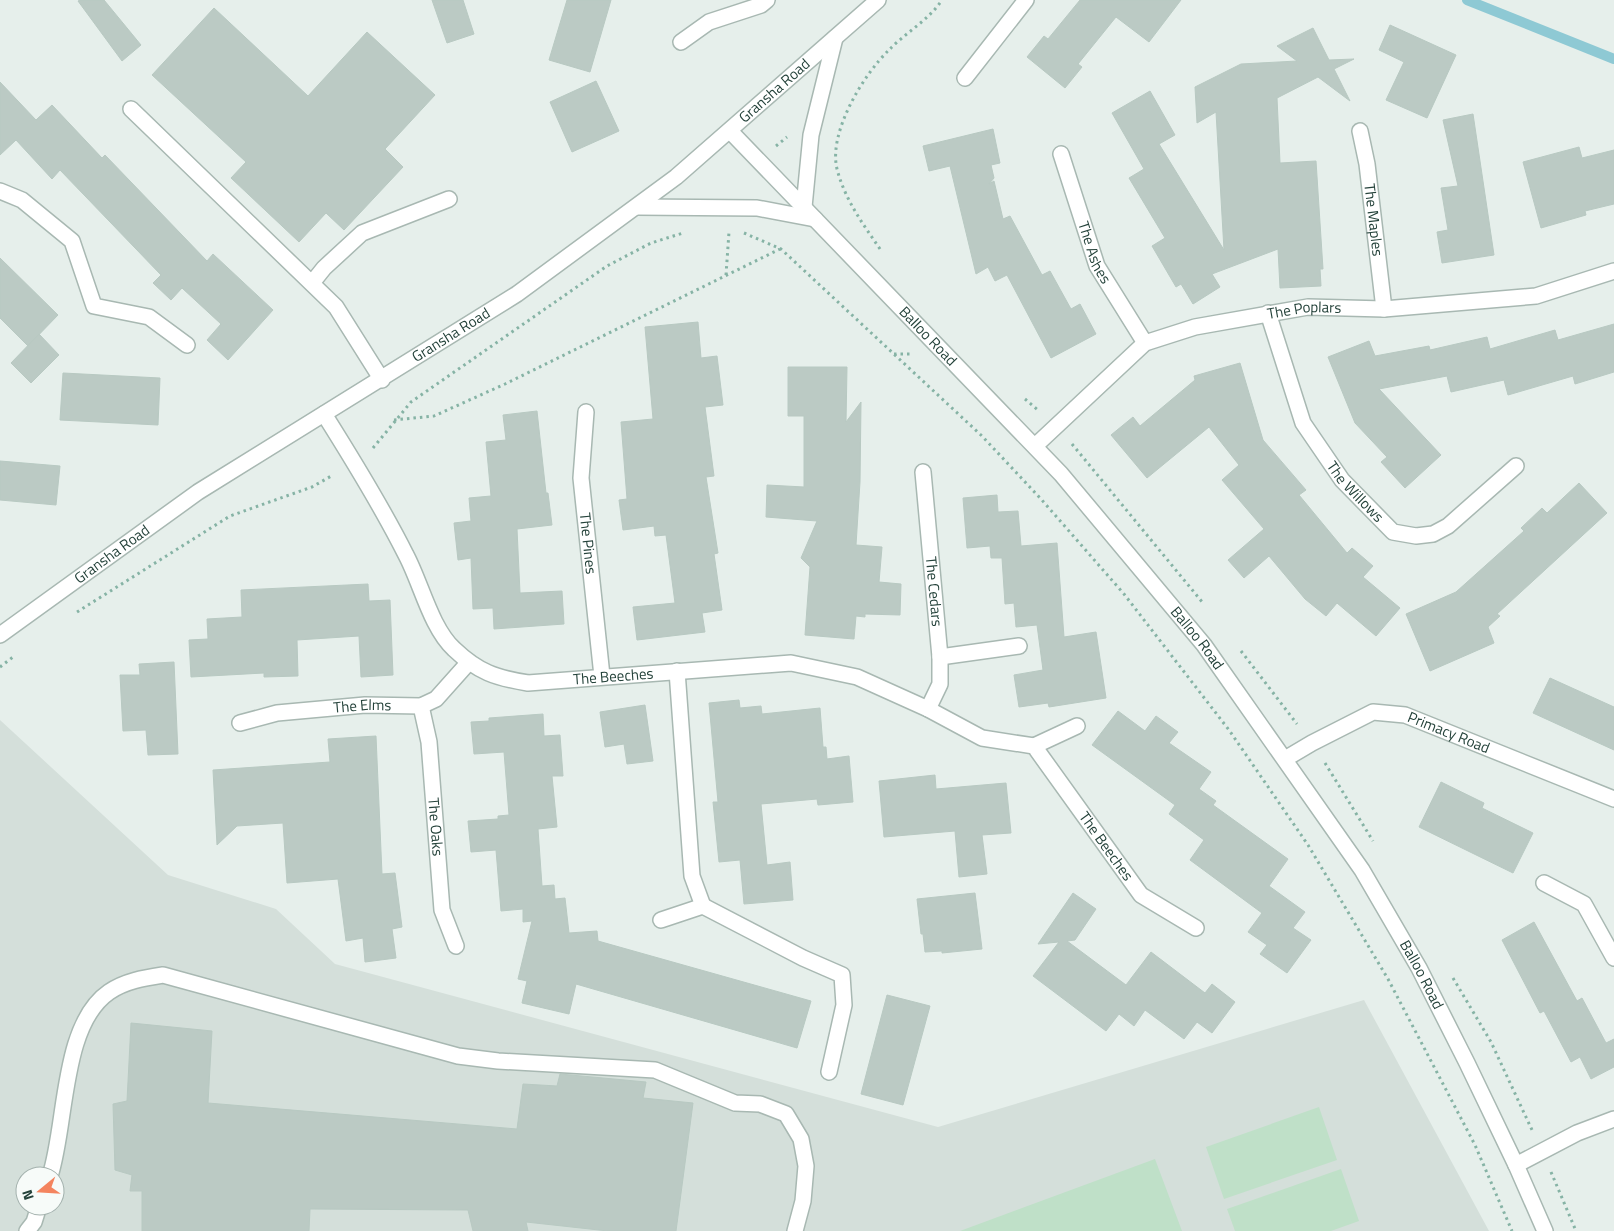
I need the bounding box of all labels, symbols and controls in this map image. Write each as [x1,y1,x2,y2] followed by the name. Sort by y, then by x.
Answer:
[733,53,815,128] street label: Gransha Road
[1358,182,1390,257] street label: The Maples
[1072,218,1117,288] street label: The Ashes
[1265,295,1342,325] street label: The Poplars
[407,301,494,368] street label: Gransha Road
[894,301,963,371] street label: Balloo Road
[1321,456,1390,528] street label: The Willows
[574,512,603,575] street label: The Pines
[69,519,154,589] street label: Gransha Road
[920,556,949,627] street label: The Cedars
[1165,601,1230,674] street label: Balloo Road
[572,661,654,691] street label: The Beeches
[332,693,392,719] street label: The Elms
[1404,705,1494,759] street label: Primacy Road
[422,797,450,857] street label: The Oaks
[1074,807,1139,885] street label: The Beeches
[1394,936,1450,1013] street label: Balloo Road
[15,1166,65,1216] north arrow
[16,1187,39,1203] text: N

